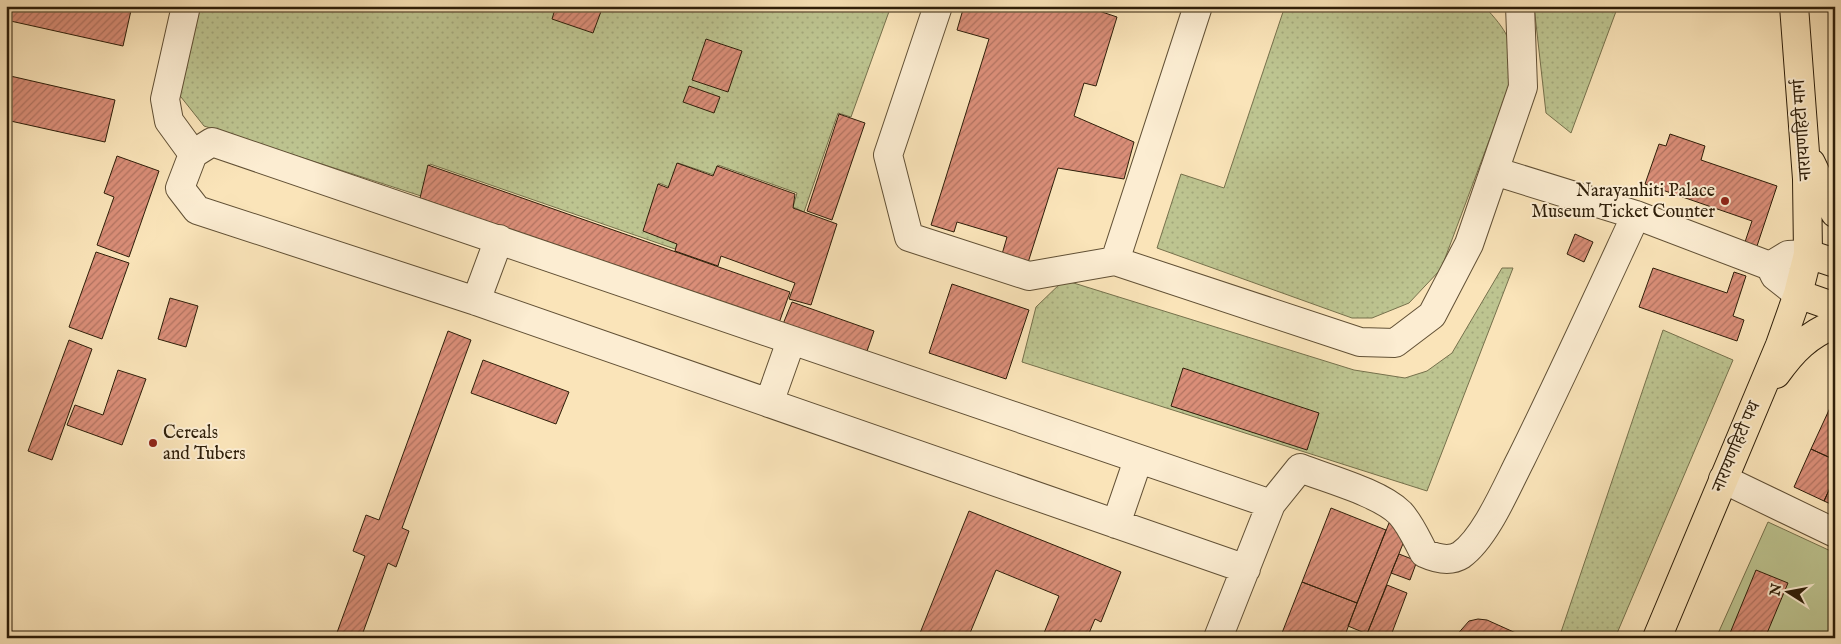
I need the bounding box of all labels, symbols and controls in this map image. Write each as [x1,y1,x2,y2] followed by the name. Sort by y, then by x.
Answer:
[1788,77,1818,182] street label: नारायणहिटी मार्ग
[1531,180,1715,224] place label: Narayanhiti Palace Museum Ticket Counter
[1719,195,1731,207] marker: Narayanhiti Palace Museum Ticket Counter
[1707,397,1767,497] street label: नारायणहिटी पथ
[163,422,246,466] place label: Cereals and Tubers
[147,437,159,449] marker: Cereals and Tubers
[1764,566,1814,616] north arrow
[1766,582,1786,598] text: N

